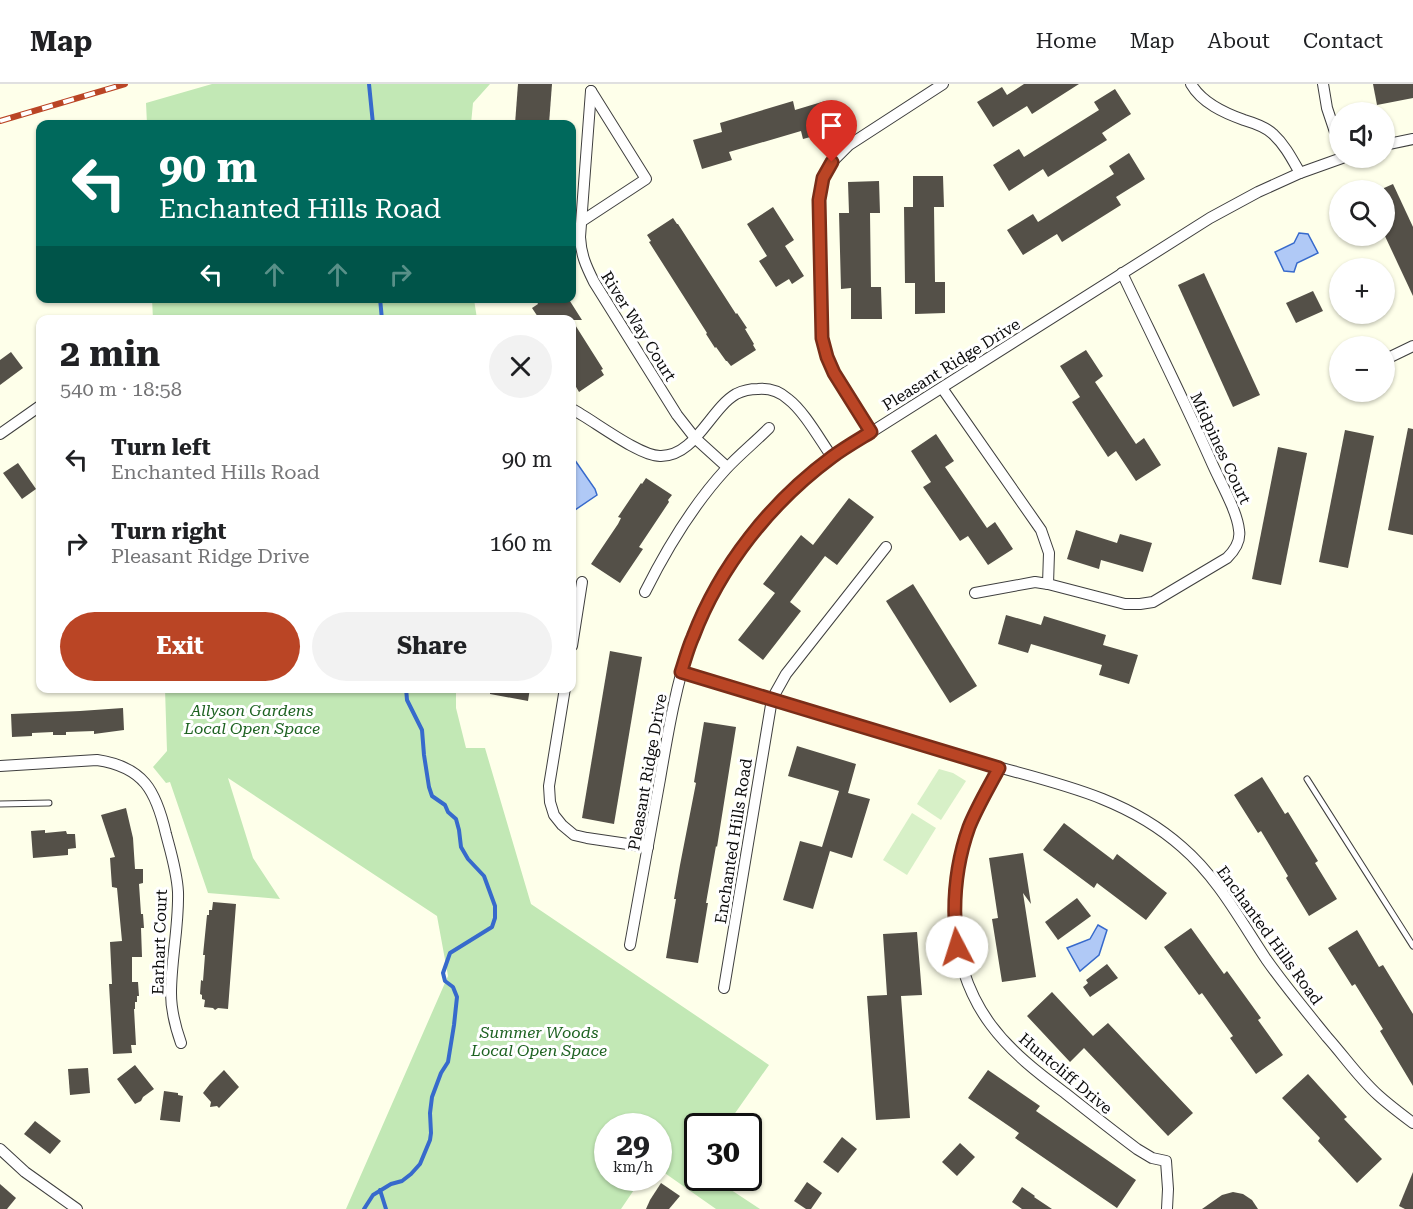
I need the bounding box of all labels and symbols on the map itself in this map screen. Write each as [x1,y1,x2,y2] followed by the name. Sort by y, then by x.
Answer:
[806,100,857,162] pin
[597,268,680,385] street label: River Way Court
[879,314,1024,415] street label: Pleasant Ridge Drive
[1186,389,1255,507] street label: Midpines Court
[624,692,671,852] street label: Pleasant Ridge Drive
[183,701,320,738] park label: Allyson Gardens Local Open Space
[711,757,756,925] street label: Enchanted Hills Road
[1213,862,1326,1008] street label: Enchanted Hills Road
[148,889,171,995] street label: Earhart Court
[925,915,989,979] position arrow
[470,1023,607,1060] park label: Summer Woods Local Open Space
[1015,1029,1116,1118] street label: Huntcliff Drive
[684,1113,762,1191] speed limit sign: 30

